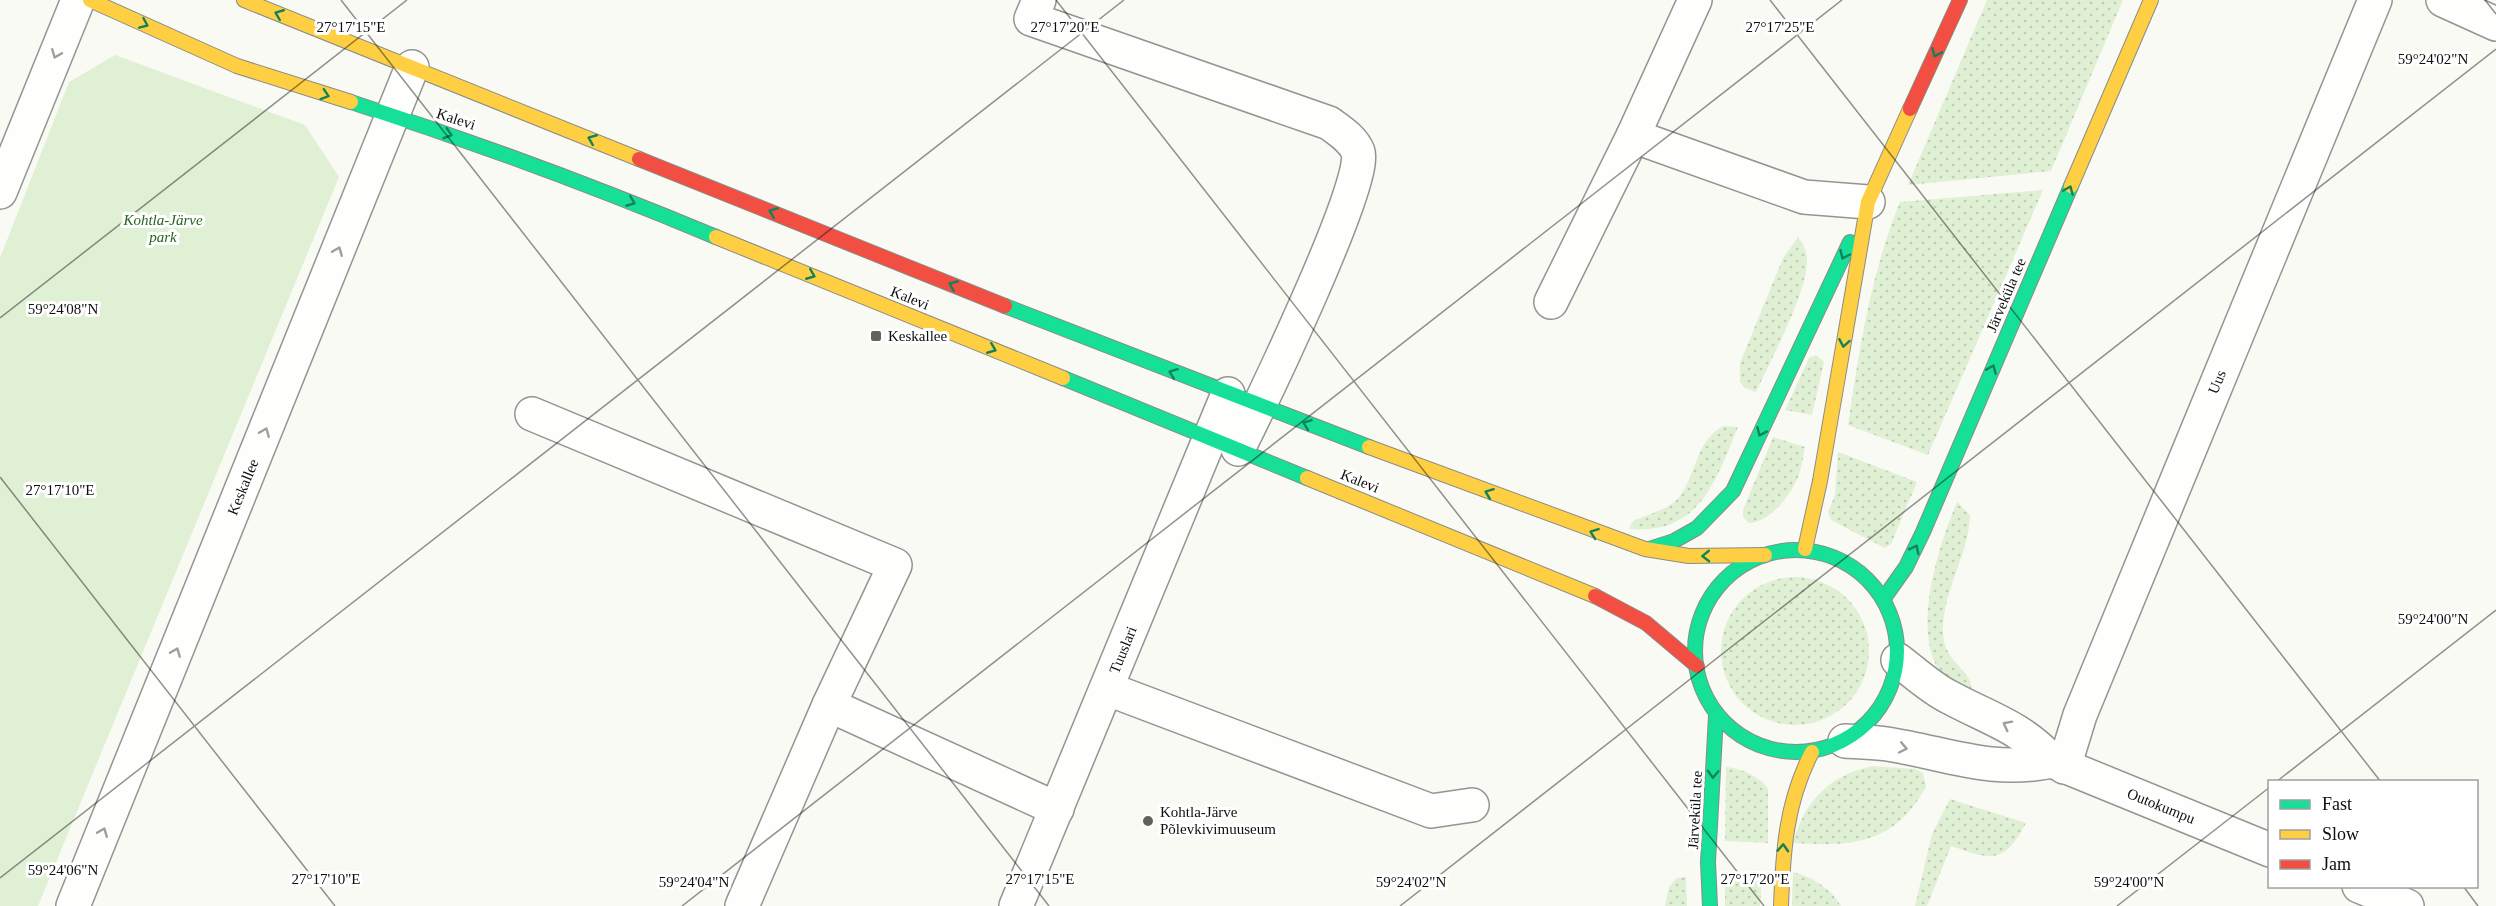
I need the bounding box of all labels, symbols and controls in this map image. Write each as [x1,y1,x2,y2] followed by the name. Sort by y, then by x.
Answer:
[275,9,285,22] one-way arrow
[137,17,148,29] one-way arrow
[317,19,386,35] text: 27°17'15"E
[1031,19,1100,35] text: 27°17'20"E
[1746,19,1815,35] text: 27°17'25"E
[1931,47,1943,58] one-way arrow
[51,48,63,59] one-way arrow
[2398,51,2468,67] text: 59°24'02"N
[319,88,330,100] one-way arrow
[435,105,477,133] street label: Kalevi
[442,127,453,139] one-way arrow
[587,134,598,146] one-way arrow
[2062,186,2074,197] one-way arrow
[624,195,635,207] one-way arrow
[768,207,779,219] one-way arrow
[122,212,203,245] park label: Kohtla-Järve park
[331,246,343,257] one-way arrow
[1839,249,1851,260] one-way arrow
[1983,255,2029,334] street label: Järveküla tee
[805,268,816,280] one-way arrow
[949,280,960,292] one-way arrow
[888,283,932,313] street label: Kalevi
[28,301,98,317] text: 59°24'08"N
[888,328,947,344] place label: Keskallee
[869,329,883,343] marker: Keskallee
[1838,337,1851,347] one-way arrow
[986,342,997,354] one-way arrow
[1985,365,1997,376] one-way arrow
[1169,368,1180,380] one-way arrow
[2205,368,2229,396] street label: Uus
[1302,419,1313,431] one-way arrow
[1756,426,1768,437] one-way arrow
[258,427,270,438] one-way arrow
[225,456,262,517] street label: Keskallee
[1338,466,1382,496] street label: Kalevi
[26,482,95,498] text: 27°17'10"E
[1485,488,1495,501] one-way arrow
[1590,527,1600,540] one-way arrow
[1908,544,1919,555] one-way arrow
[1702,550,1711,562] one-way arrow
[2398,611,2468,627] text: 59°24'00"N
[1106,624,1140,676] street label: Tuuslari
[169,647,181,658] one-way arrow
[2002,721,2013,732] one-way arrow
[1898,740,1908,753] one-way arrow
[1707,769,1720,778] one-way arrow
[1685,770,1705,850] street label: Järveküla tee
[2268,780,2478,888] legend
[2125,785,2198,827] street label: Outokumpu
[2322,794,2352,814] text: Fast
[1160,804,1276,837] place label: Kohtla-Järve Põlevkivimuuseum
[1141,814,1155,828] marker: Kohtla-Järve Põlevkivimuuseum
[2322,824,2359,844] text: Slow
[96,828,108,839] one-way arrow
[1776,843,1789,852] one-way arrow
[2322,854,2351,874] text: Jam
[28,862,98,878] text: 59°24'06"N
[292,871,361,887] text: 27°17'10"E
[1006,871,1075,887] text: 27°17'15"E
[1721,871,1790,887] text: 27°17'20"E
[659,874,729,890] text: 59°24'04"N
[1376,874,1446,890] text: 59°24'02"N
[2094,874,2164,890] text: 59°24'00"N

